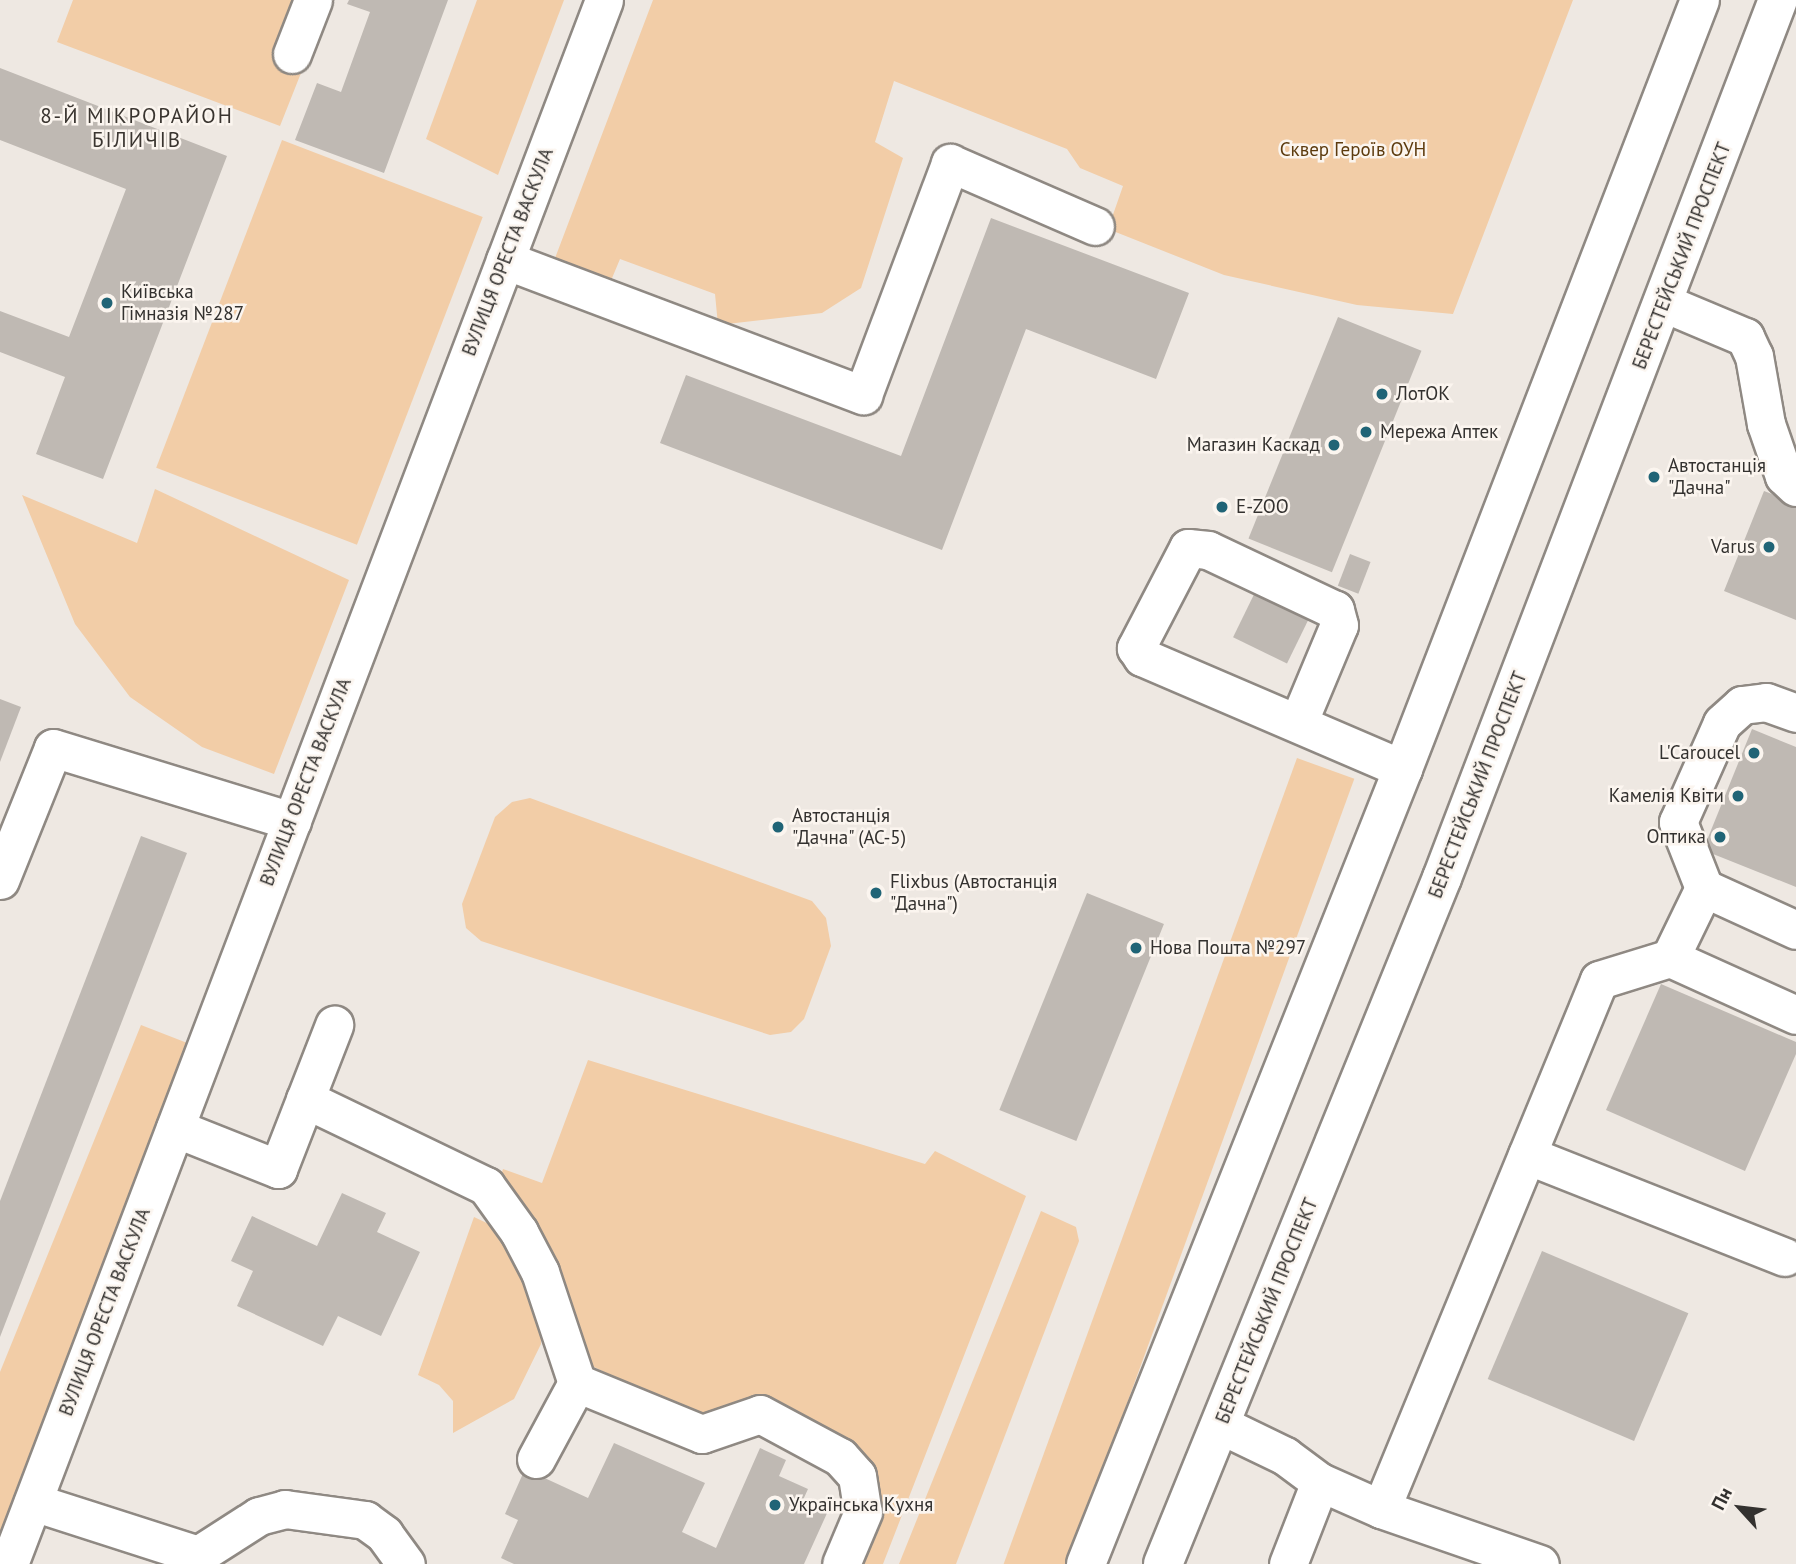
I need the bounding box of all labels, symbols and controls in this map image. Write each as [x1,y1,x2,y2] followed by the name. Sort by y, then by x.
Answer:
[42,103,232,153] district label: 8-Й МІКРОРАЙОН БІЛИЧІВ
[1280,139,1426,161] park label: Сквер Героїв ОУН
[1628,139,1736,373] street label: БЕРЕСТЕЙСЬКИЙ ПРОСПЕКТ
[458,144,558,360] street label: ВУЛИЦЯ ОРЕСТА ВАСКУЛА
[121,281,244,325] place label: Київська Гімназія №287
[99,295,115,311] marker: Київська Гімназія №287
[1396,383,1450,405] place label: ЛотОК
[1374,386,1390,402] marker: ЛотОК
[1380,421,1499,443] place label: Мережа Аптек
[1358,424,1374,440] marker: Мережа Аптек
[1187,434,1320,456] place label: Магазин Каскад
[1326,437,1342,453] marker: Магазин Каскад
[1668,455,1766,499] place label: Автостанція "Дачна"
[1646,469,1662,485] marker: Автостанція "Дачна"
[1236,496,1289,518] place label: E-ZOO
[1214,499,1230,515] marker: E-ZOO
[1711,536,1755,558] place label: Varus
[1761,539,1777,555] marker: Varus
[1424,668,1532,902] street label: БЕРЕСТЕЙСЬКИЙ ПРОСПЕКТ
[256,674,356,890] street label: ВУЛИЦЯ ОРЕСТА ВАСКУЛА
[1659,742,1740,764] place label: L'Caroucel
[1746,745,1762,761] marker: L'Caroucel
[1609,785,1724,807] place label: Камелія Квіти
[1730,788,1746,804] marker: Камелія Квіти
[792,805,908,849] place label: Автостанція "Дачна" (АС-5)
[770,819,786,835] marker: Автостанція "Дачна" (АС-5)
[1646,826,1706,848] place label: Оптика
[1712,829,1728,845] marker: Оптика
[890,871,1057,915] place label: Flixbus (Автостанція "Дачна")
[868,885,884,901] marker: Flixbus (Автостанція "Дачна")
[1150,937,1306,959] place label: Нова Пошта №297
[1128,940,1144,956] marker: Нова Пошта №297
[1211,1195,1323,1427] street label: БЕРЕСТЕЙСЬКИЙ ПРОСПЕКТ
[55,1204,155,1420] street label: ВУЛИЦЯ ОРЕСТА ВАСКУЛА
[1705,1473,1775,1543] north arrow
[1706,1483,1737,1514] text: Пн
[789,1494,933,1516] place label: Українська Кухня
[767,1497,783,1513] marker: Українська Кухня

